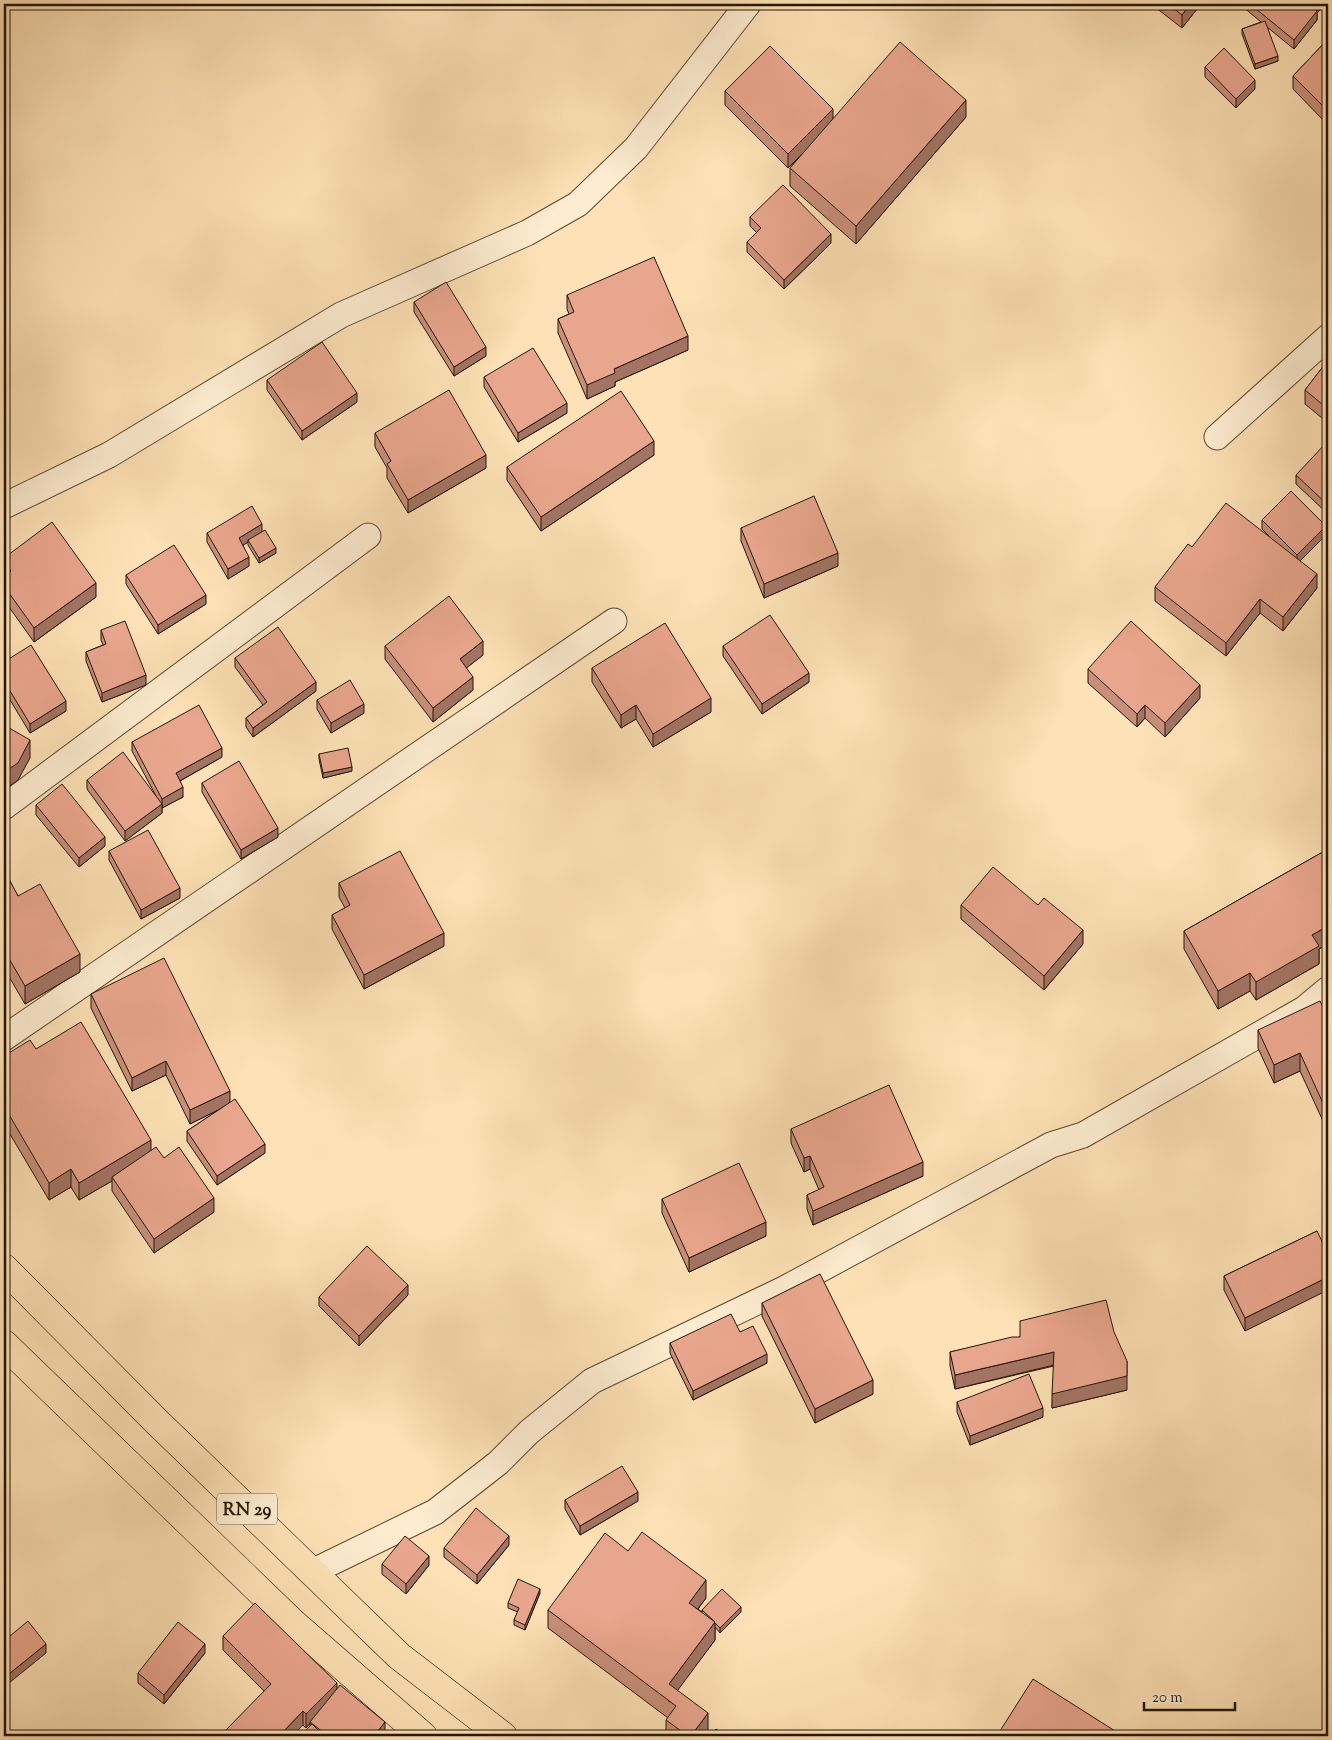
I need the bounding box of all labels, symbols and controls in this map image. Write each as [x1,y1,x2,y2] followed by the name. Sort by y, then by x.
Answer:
[217,1494,277,1525] road number: RN 29
[1144,1680,1236,1712] scale bar
[1152,1688,1183,1709] text: 20 m

